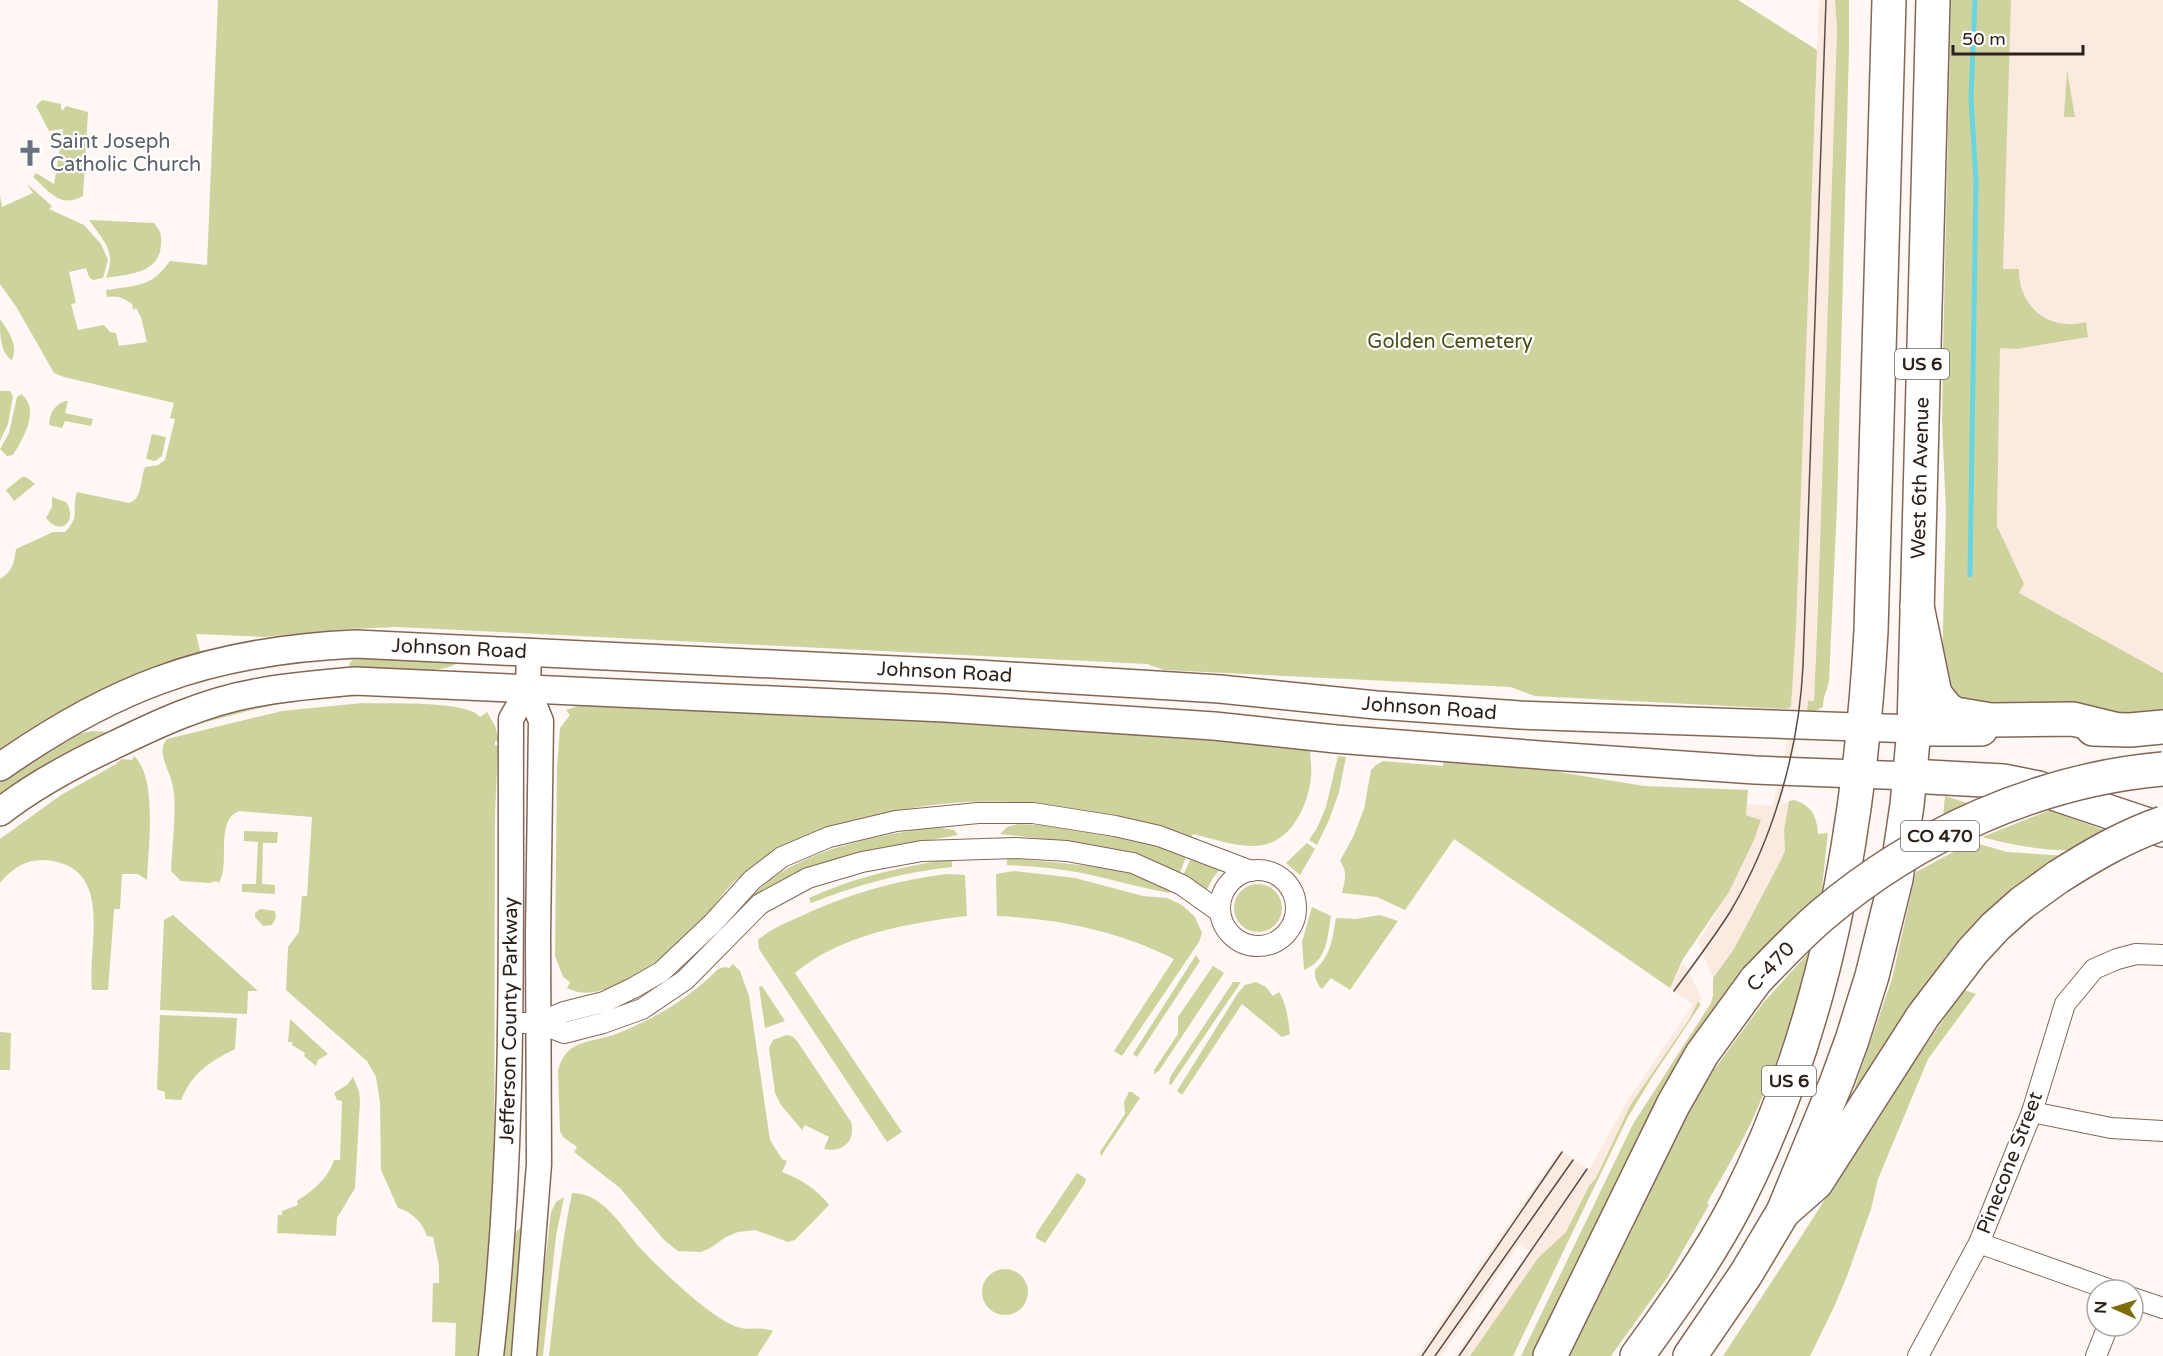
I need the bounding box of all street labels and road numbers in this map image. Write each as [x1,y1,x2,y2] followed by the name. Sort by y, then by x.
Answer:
[1895,349,1949,379] road number: US 6
[1906,397,1935,559] street label: West 6th Avenue
[391,634,527,664] street label: Johnson Road
[876,657,1013,688] street label: Johnson Road
[1360,692,1498,725] street label: Johnson Road
[1901,821,1979,851] road number: CO 470
[495,897,523,1145] street label: Jefferson County Parkway
[1742,937,1800,997] street label: C-470
[1762,1066,1816,1096] road number: US 6
[1972,1088,2048,1237] street label: Pinecone Street

